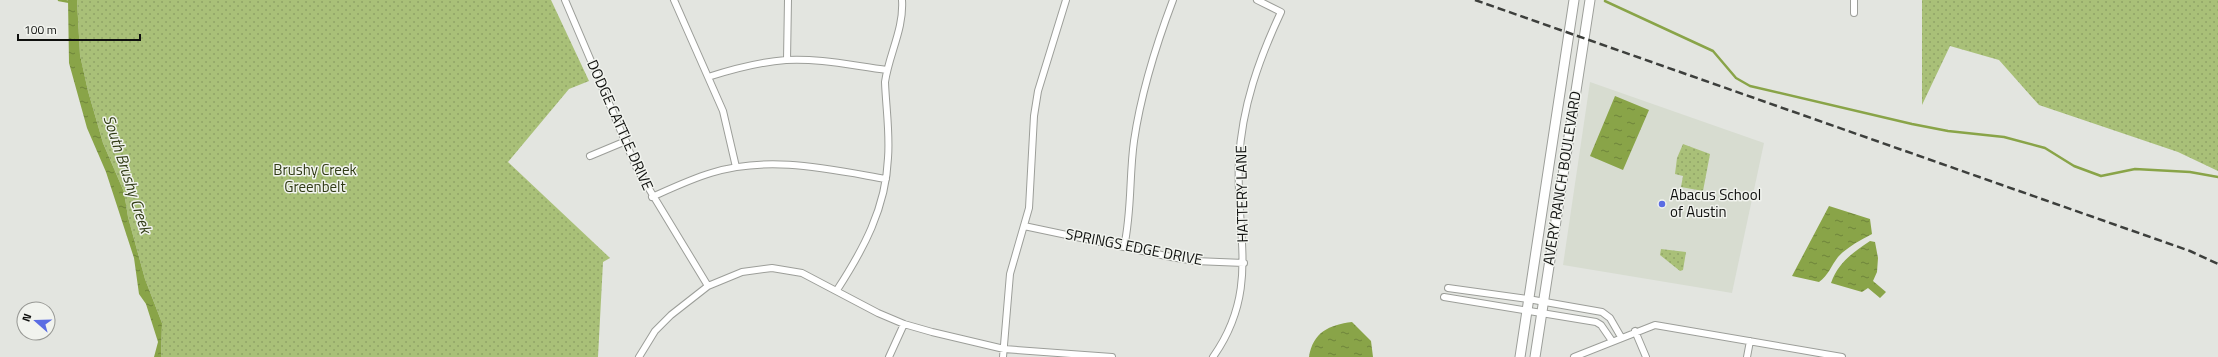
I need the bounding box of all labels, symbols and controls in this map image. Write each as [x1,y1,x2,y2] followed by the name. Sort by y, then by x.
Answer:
[18,16,140,42] scale bar
[24,20,57,39] text: 100 m
[581,56,660,194] street label: DODGE CATTLE DRIVE
[1536,89,1587,267] street label: AVERY RANCH BOULEVARD
[98,112,159,238] water label: South Brushy Creek
[1229,145,1254,243] street label: HATTERY LANE
[273,158,357,198] park label: Brushy Creek Greenbelt
[1670,183,1761,223] place label: Abacus School of Austin
[1657,199,1667,209] marker: Abacus School of Austin
[1064,222,1205,271] street label: SPRINGS EDGE DRIVE
[16,301,56,341] north arrow
[18,311,35,324] text: N

